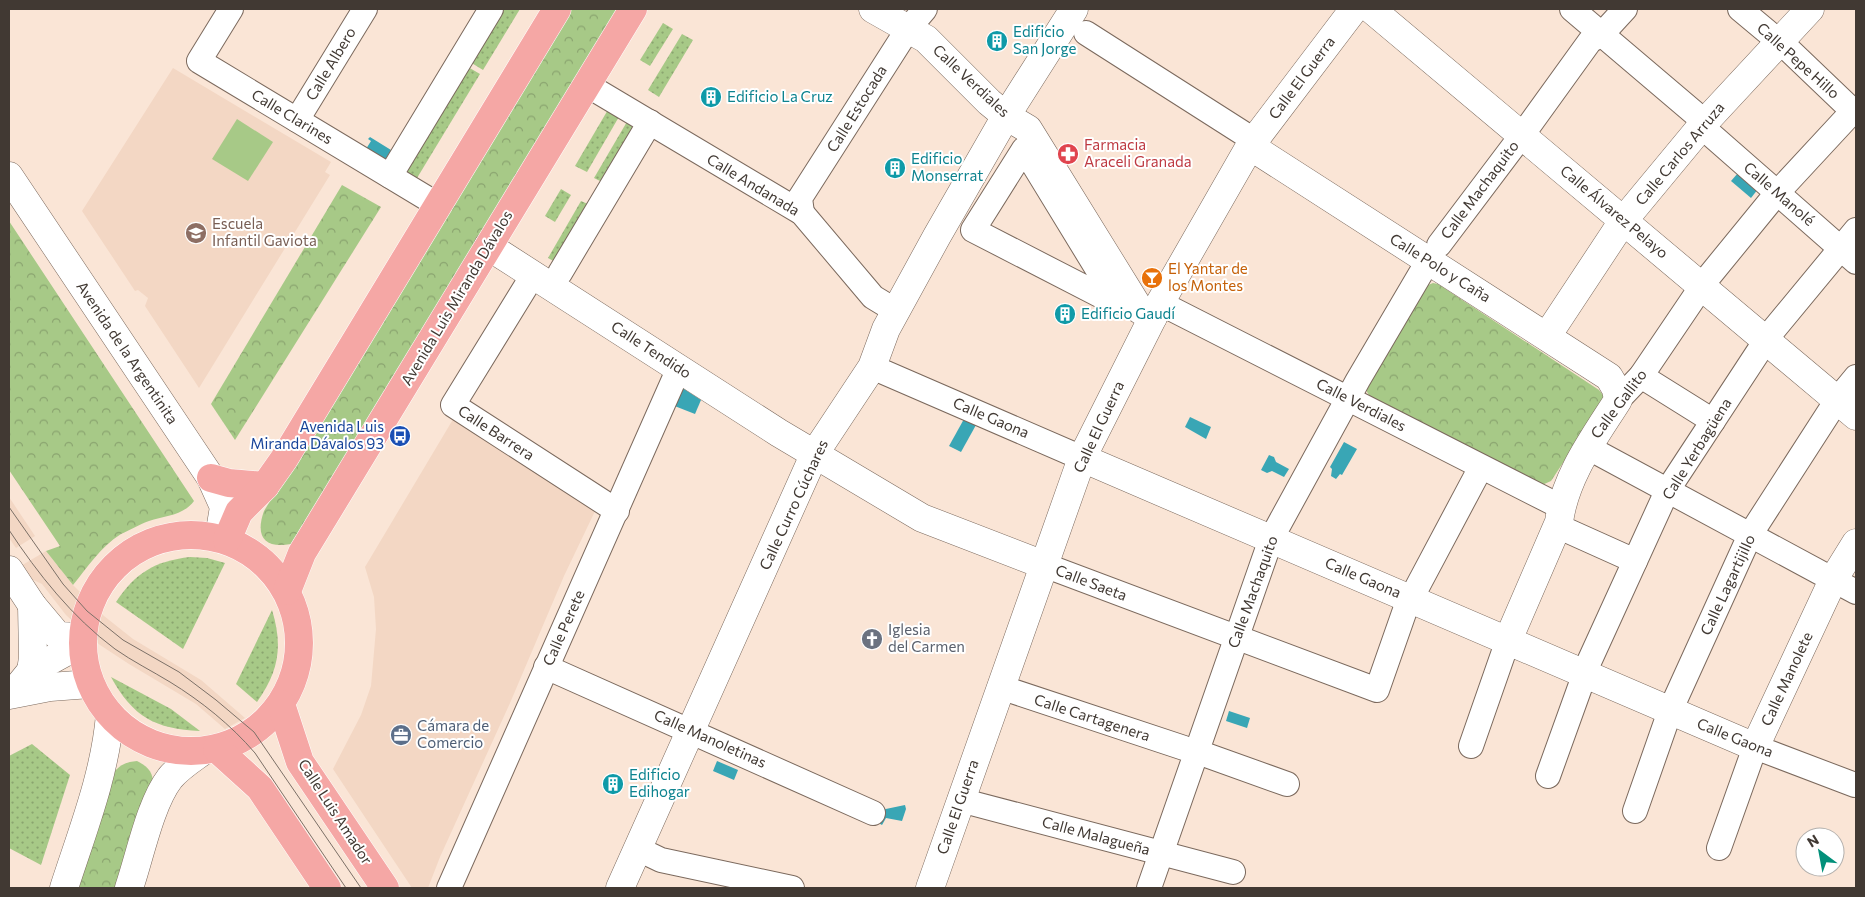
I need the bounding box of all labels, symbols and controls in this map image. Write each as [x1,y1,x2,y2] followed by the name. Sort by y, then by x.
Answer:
[1754,18,1844,102] street label: Calle Pepe Hillo
[1013,22,1076,57] place label: Edificio San Jorge
[301,24,359,103] street label: Calle Albero
[985,29,1009,53] building icon: Edificio San Jorge
[1264,32,1338,122] street label: Calle El Guerra
[930,40,1014,120] street label: Calle Verdiales
[822,62,890,155] street label: Calle Estocada
[249,85,337,148] street label: Calle Clarines
[699,85,723,109] building icon: Edificio La Cruz
[727,87,833,105] place label: Edificio La Cruz
[1631,98,1728,209] street label: Calle Carlos Arruza
[1084,135,1192,170] place label: Farmacia Araceli Granada
[1436,137,1522,242] street label: Calle Machaquito
[1056,142,1080,166] pharmacy icon: Farmacia Araceli Granada
[704,149,803,219] street label: Calle Andanada
[911,149,983,184] place label: Edificio Monserrat
[883,156,907,180] building icon: Edificio Monserrat
[1741,158,1819,229] street label: Calle Manolé
[1557,160,1673,262] street label: Calle Álvarez Pelayo
[397,207,516,388] street label: Avenida Luis Miranda Dávalos
[212,214,317,249] place label: Escuela Infantil Gaviota
[184,221,208,245] school or university icon: Escuela Infantil Gaviota
[1387,229,1494,305] street label: Calle Polo y Caña
[1168,259,1248,294] place label: El Yantar de los Montes
[1140,266,1164,290] bar icon: El Yantar de los Montes
[73,278,182,427] street label: Avenida de la Argentinita
[1053,302,1077,326] building icon: Edificio Gaudí
[1081,304,1176,322] place label: Edificio Gaudí
[608,317,695,382] street label: Calle Tendido
[1586,365,1650,441] street label: Calle Gallito
[1314,374,1410,435] street label: Calle Verdiales
[1069,378,1127,475] street label: Calle El Guerra
[951,393,1032,441] street label: Calle Gaona
[1658,394,1735,503] street label: Calle Yerbagüena
[455,401,538,464] street label: Calle Barrera
[250,417,384,452] place label: Avenida Luis Miranda Dávalos 93
[388,424,412,448] bus stop icon: Avenida Luis Miranda Dávalos 93
[755,436,831,573] street label: Calle Curro Cúchares
[1696,531,1758,638] street label: Calle Lagartijillo
[1223,533,1281,650] street label: Calle Machaquito
[1323,553,1404,601] street label: Calle Gaona
[1053,560,1130,604] street label: Calle Saeta
[538,587,588,668] street label: Calle Perete
[888,620,965,655] place label: Iglesia del Carmen
[860,627,884,651] church icon: Iglesia del Carmen
[1756,629,1816,728] street label: Calle Manolete
[1032,690,1153,744] street label: Calle Cartagenera
[651,705,770,771] street label: Calle Manoletinas
[1695,714,1776,761] street label: Calle Gaona
[417,716,489,751] place label: Cámara de Comercio
[389,723,413,747] office icon: Cámara de Comercio
[295,755,377,867] street label: Calle Luis Amador
[932,757,982,856] street label: Calle El Guerra
[629,765,690,800] place label: Edificio Edihogar
[601,772,625,796] building icon: Edificio Edihogar
[1040,812,1152,858] street label: Calle Malagueña
[1795,827,1845,877] north arrow
[1804,831,1822,851] text: N

